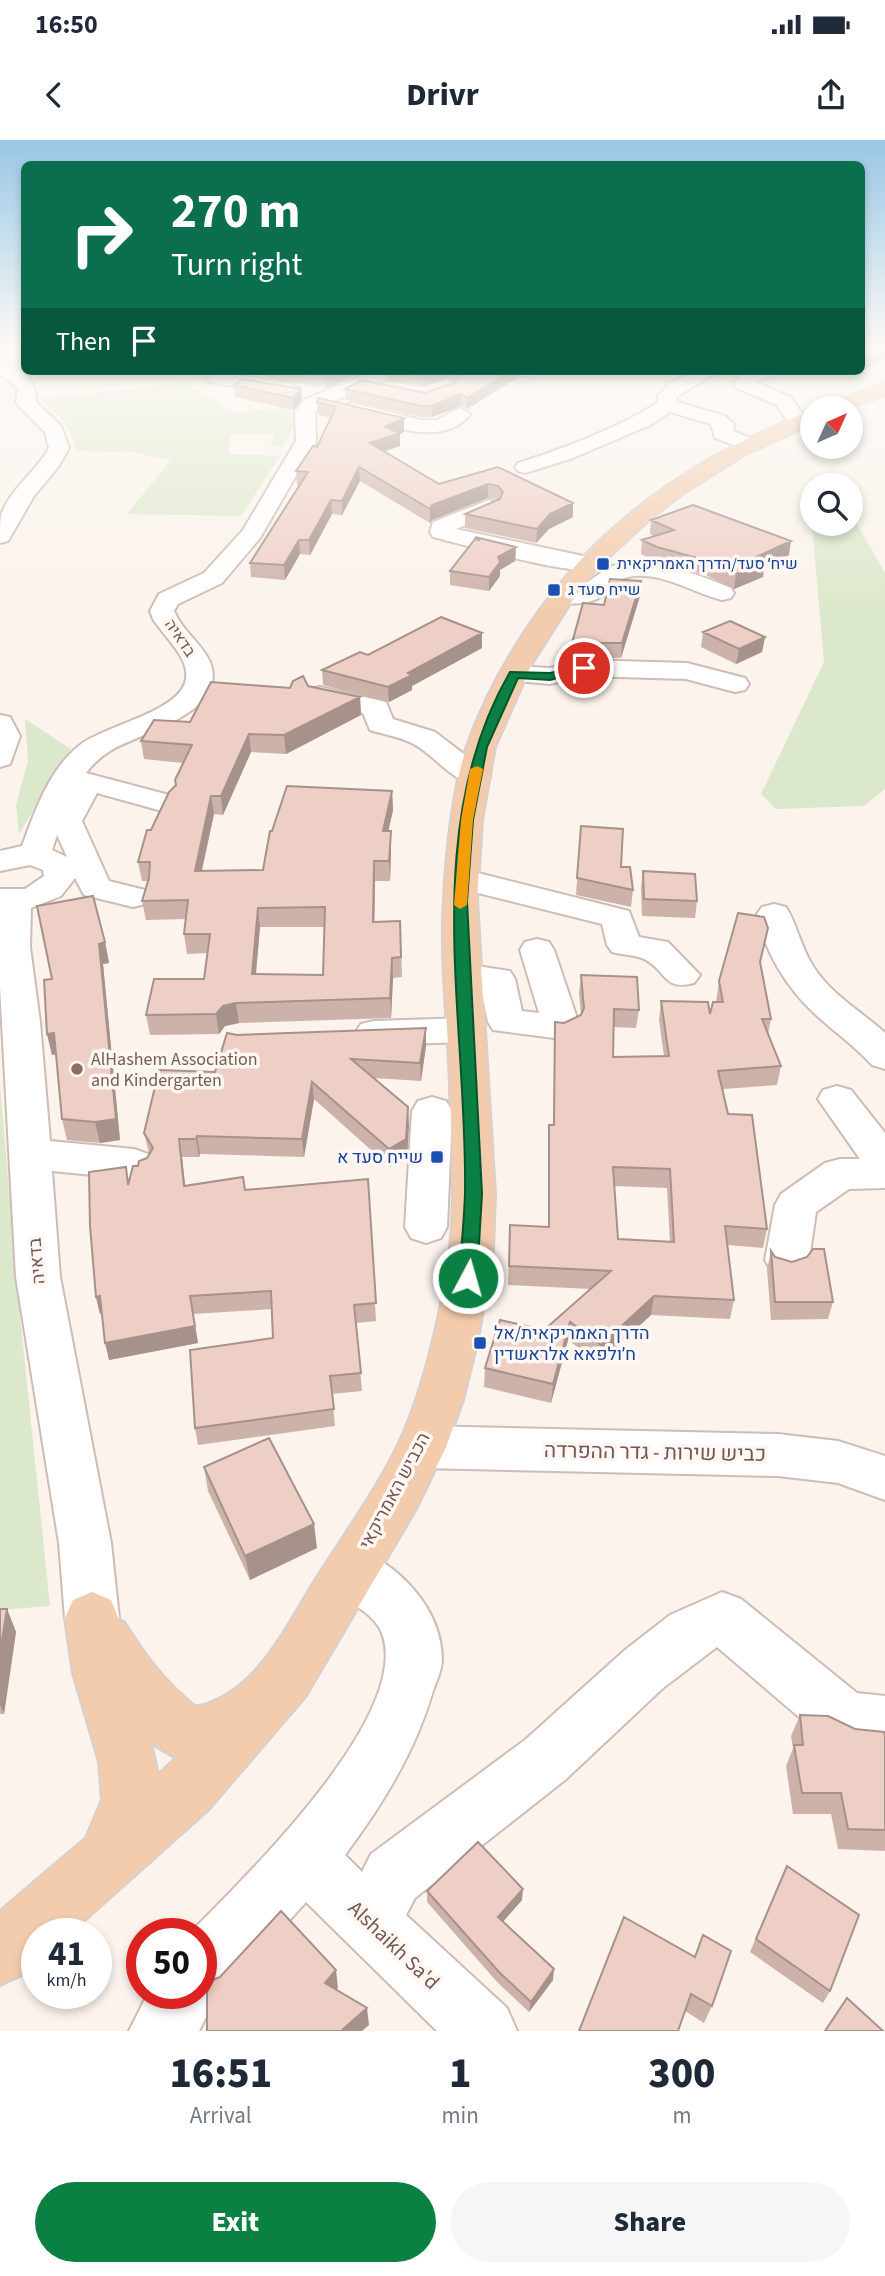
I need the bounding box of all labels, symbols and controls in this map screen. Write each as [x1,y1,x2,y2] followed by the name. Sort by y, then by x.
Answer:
[35,6,98,43] text: 16:50
[406,72,479,118] text: Drivr
[35,76,73,114] icon: back
[812,76,850,114] icon: share
[171,177,300,247] text: 270 m
[56,189,147,280] icon: right
[171,242,302,288] text: Turn right
[125,322,163,360] icon: arrive
[56,323,111,360] text: Then
[800,396,863,458] north arrow
[800,396,863,536] map controls
[800,473,863,536] button: search
[617,553,798,575] place label: שיח׳ סעד/הדרך האמריקאית
[595,556,611,572] marker: שיח׳ סעד/הדרך האמריקאית
[568,579,640,601] place label: שייח סעד ג
[546,582,562,598] marker: שייח סעד ג
[159,615,201,662] street label: בדאיה
[554,638,614,698] pin
[565,649,603,687] icon: arrive
[91,1047,258,1093] place label: AlHashem Association and Kindergarten
[69,1061,85,1077] marker: AlHashem Association and Kindergarten
[337,1145,423,1170] place label: שייח סעד א
[429,1149,445,1165] marker: שייח סעד א
[22,1236,51,1285] street label: בדאיה
[431,1241,505,1315] position arrow
[494,1321,650,1367] place label: הדרך האמריקאית/אל ח׳ולפאא אלראשדין
[472,1335,488,1351] marker: הדרך האמריקאית/אל ח׳ולפאא אלראשדין
[354,1428,436,1554] street label: הכביש האמריקאי
[544,1435,766,1469] street label: כביש שירות - גדר ההפרדה
[342,1894,446,1996] street label: Alshaikh Sa'd
[126,1918,217,2009] speed limit sign: 50
[48,1929,85,1979] text: 41
[47,1968,86,1993] text: km/h
[169,2044,272,2104] text: 16:51
[449,2044,471,2104] text: 1
[648,2044,716,2104] text: 300
[190,2099,252,2132] text: Arrival
[442,2099,479,2132] text: min
[672,2099,691,2132] text: m
[35,2182,436,2262] button: Exit
[450,2182,850,2262] button: Share

